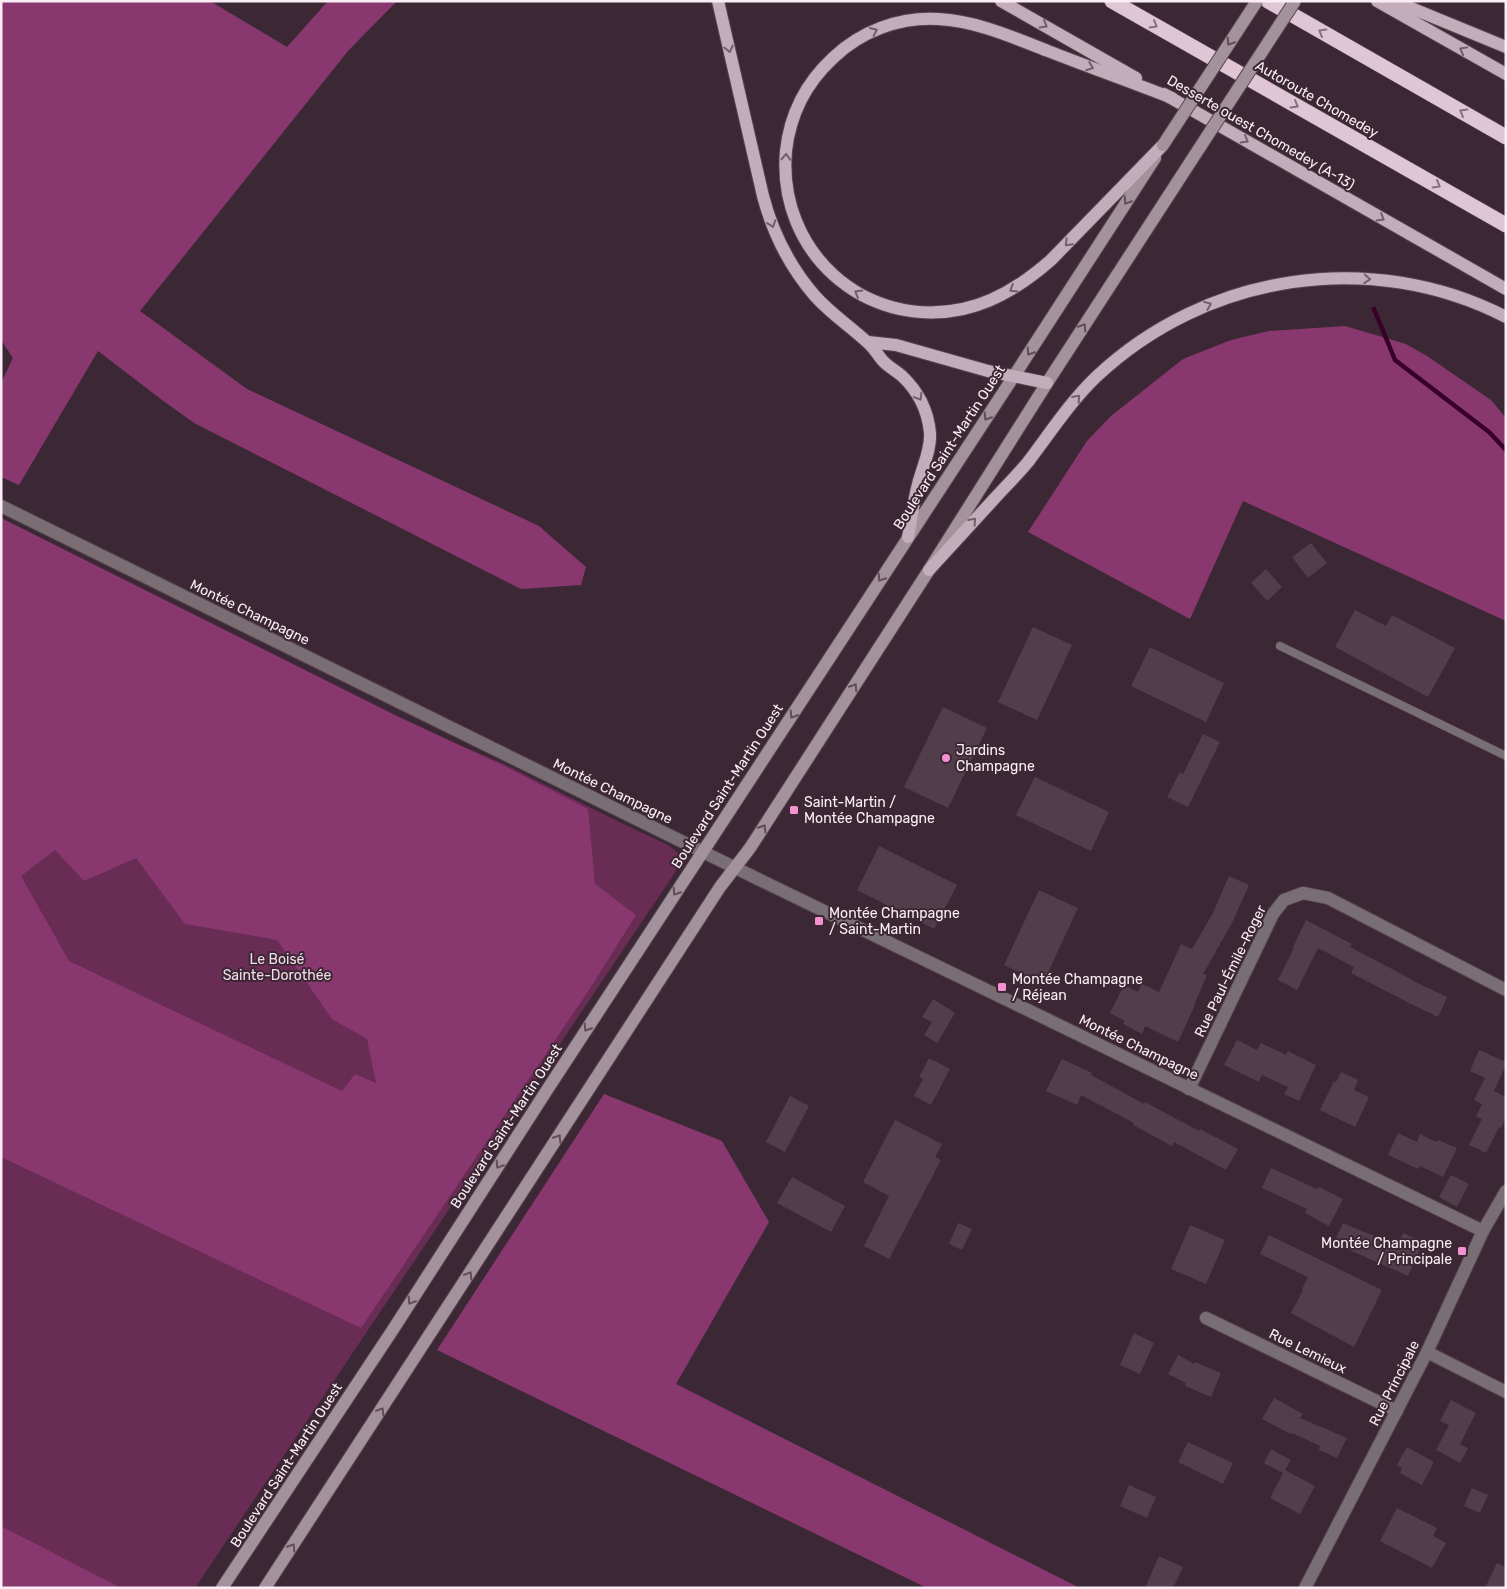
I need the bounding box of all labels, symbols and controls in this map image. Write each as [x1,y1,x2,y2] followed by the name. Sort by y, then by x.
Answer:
[1038,19,1047,29] one-way arrow
[1149,19,1158,29] one-way arrow
[869,26,878,37] one-way arrow
[1319,28,1328,38] one-way arrow
[1227,37,1237,46] one-way arrow
[723,44,734,53] one-way arrow
[1460,46,1469,56] one-way arrow
[1252,57,1382,142] street label: Autoroute Chomedey
[1085,61,1094,71] one-way arrow
[1164,72,1358,193] street label: Desserte ouest Chomedey (A-13)
[1290,99,1299,109] one-way arrow
[1460,109,1469,119] one-way arrow
[1239,133,1248,143] one-way arrow
[780,153,791,161] one-way arrow
[1431,179,1440,189] one-way arrow
[1124,195,1133,204] one-way arrow
[1376,212,1385,222] one-way arrow
[766,219,776,227] one-way arrow
[1065,237,1074,246] one-way arrow
[1363,273,1371,284] one-way arrow
[1009,283,1018,292] one-way arrow
[855,289,864,299] one-way arrow
[1203,300,1212,311] one-way arrow
[1077,324,1086,333] one-way arrow
[1026,346,1036,355] one-way arrow
[890,362,1009,533] street label: Boulevard Saint-Martin Ouest
[912,392,922,401] one-way arrow
[1071,395,1079,404] one-way arrow
[984,411,994,420] one-way arrow
[967,518,976,527] one-way arrow
[878,573,887,582] one-way arrow
[187,576,312,649] street label: Montée Champagne
[847,683,857,692] one-way arrow
[668,701,787,872] street label: Boulevard Saint-Martin Ouest
[789,709,799,718] one-way arrow
[956,742,1035,775] place label: Jardins Champagne
[940,752,952,764] marker: Jardins Champagne
[550,755,675,828] street label: Montée Champagne
[804,794,935,827] place label: Saint-Martin / Montée Champagne
[788,804,800,816] marker: Saint-Martin / Montée Champagne
[757,824,766,834] one-way arrow
[672,887,682,896] one-way arrow
[1190,901,1270,1040] street label: Rue Paul-Émile-Roger
[829,905,960,938] place label: Montée Champagne / Saint-Martin
[813,915,825,927] marker: Montée Champagne / Saint-Martin
[223,951,332,984] park label: Le Boisé Sainte-Dorothée
[1012,971,1143,1004] place label: Montée Champagne / Réjean
[996,981,1008,993] marker: Montée Champagne / Réjean
[1076,1011,1201,1084] street label: Montée Champagne
[584,1023,593,1032] one-way arrow
[447,1041,566,1212] street label: Boulevard Saint-Martin Ouest
[552,1135,561,1144] one-way arrow
[495,1159,505,1168] one-way arrow
[1321,1235,1452,1268] place label: Montée Champagne / Principale
[1456,1245,1468,1257] marker: Montée Champagne / Principale
[463,1271,473,1280] one-way arrow
[407,1296,417,1305] one-way arrow
[1266,1325,1350,1378] street label: Rue Lemieux
[1366,1338,1423,1429] street label: Rue Principale
[227,1380,346,1551] street label: Boulevard Saint-Martin Ouest
[375,1407,384,1417] one-way arrow
[286,1544,296,1553] one-way arrow

